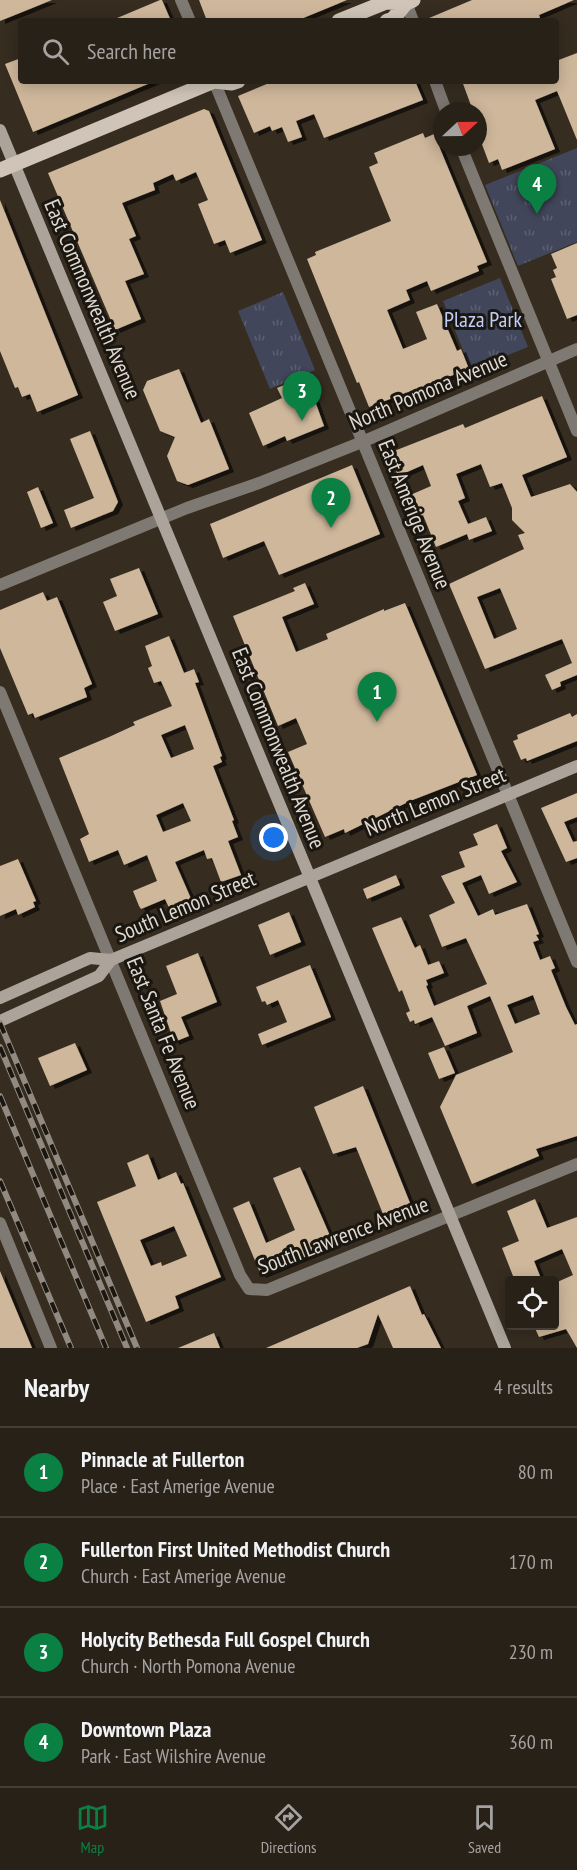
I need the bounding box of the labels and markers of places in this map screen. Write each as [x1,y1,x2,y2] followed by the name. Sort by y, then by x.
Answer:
[518,164,556,214] pin: 4
[282,372,322,421] pin: 3
[312,478,350,528] pin: 2
[358,672,397,722] pin: 1

